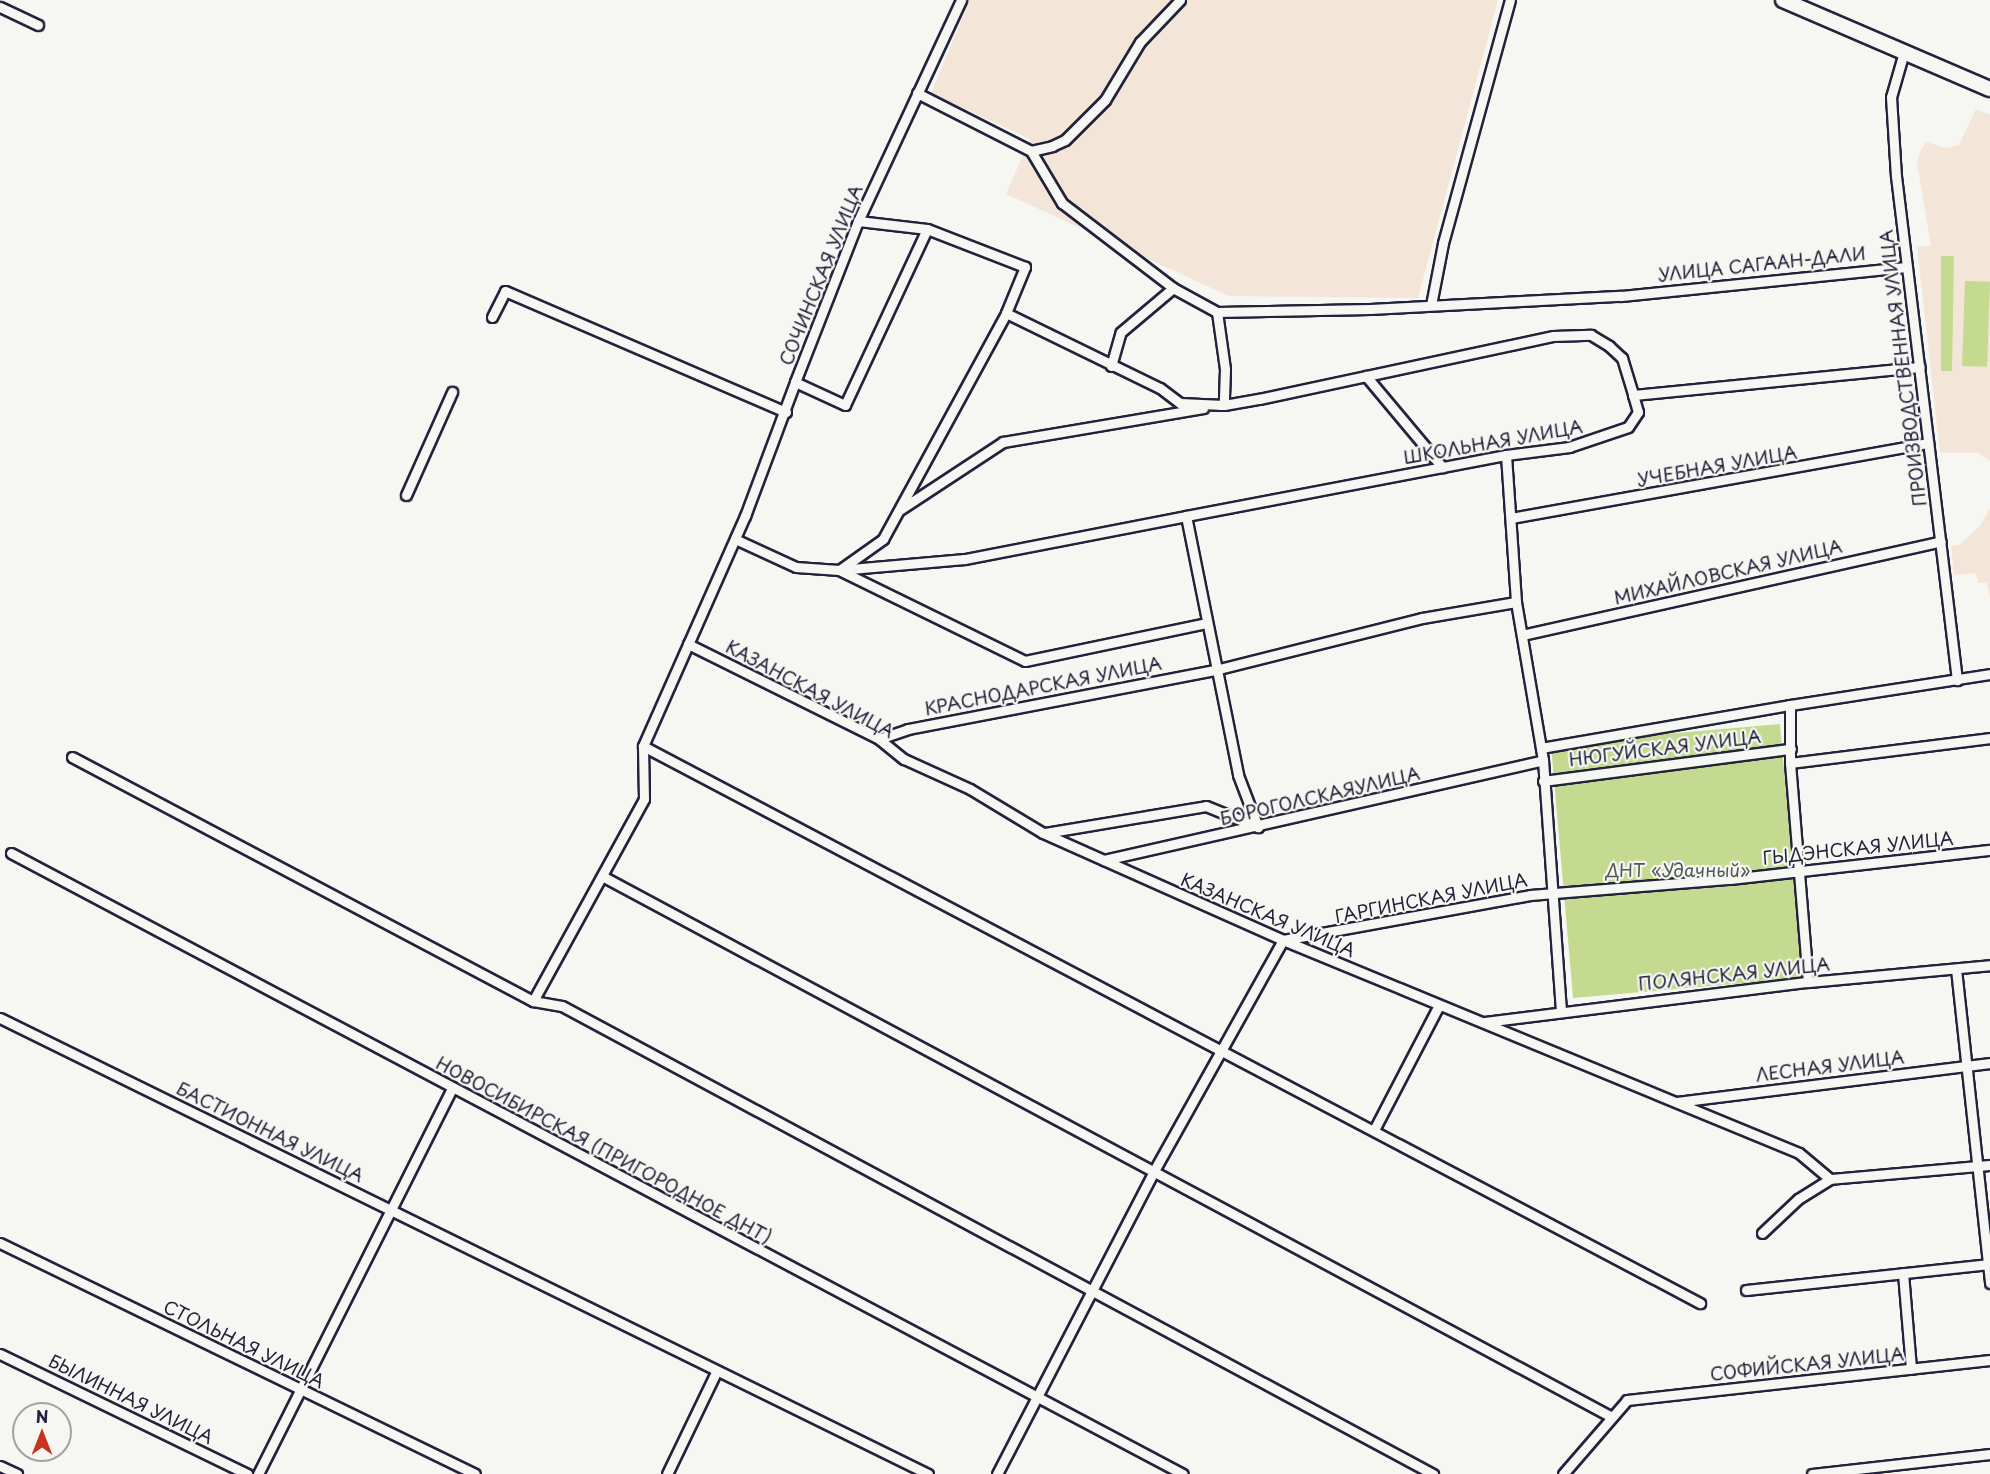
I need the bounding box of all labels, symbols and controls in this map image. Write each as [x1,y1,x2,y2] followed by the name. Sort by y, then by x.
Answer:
[775,182,867,368] street label: СОЧИНСКАЯ УЛИЦА
[1875,229,1931,507] street label: ПРОИЗВОДСТВЕННАЯ УЛИЦА
[1656,242,1868,286] street label: УЛИЦА САГААН-ДАЛИ
[1402,416,1584,468] street label: ШКОЛЬНАЯ УЛИЦА
[1635,441,1799,491] street label: УЧЕБНАЯ УЛИЦА
[1612,535,1844,609] street label: МИХАЙЛОВСКАЯ УЛИЦА
[722,636,898,742] street label: КАЗАНСКАЯ УЛИЦА
[923,652,1163,720] street label: КРАСНОДАРСКАЯ УЛИЦА
[1568,726,1762,770] street label: НЮГУЙСКАЯ УЛИЦА
[1218,762,1422,830] street label: БОРОГОЛСКАЯУЛИЦА
[1762,827,1954,869] street label: ГЫДЭНСКАЯ УЛИЦА
[1605,859,1751,881] park label: ДНТ «Удачный»
[1178,869,1358,961] street label: КАЗАНСКАЯ УЛИЦА
[1333,869,1529,927] street label: ГАРГИНСКАЯ УЛИЦА
[1637,953,1831,995] street label: ПОЛЯНСКАЯ УЛИЦА
[1755,1046,1905,1086] street label: ЛЕСНАЯ УЛИЦА
[432,1052,776,1248] street label: НОВОСИБИРСКАЯ (ПРИГОРОДНОЕ ДНТ)
[173,1077,367,1187] street label: БАСТИОННАЯ УЛИЦА
[160,1296,328,1392] street label: СТОЛЬНАЯ УЛИЦА
[1709,1343,1905,1385] street label: СОФИЙСКАЯ УЛИЦА
[45,1350,217,1448] street label: БЫЛИННАЯ УЛИЦА
[12,1402,72,1462] north arrow
[36,1404,48,1428] text: N

